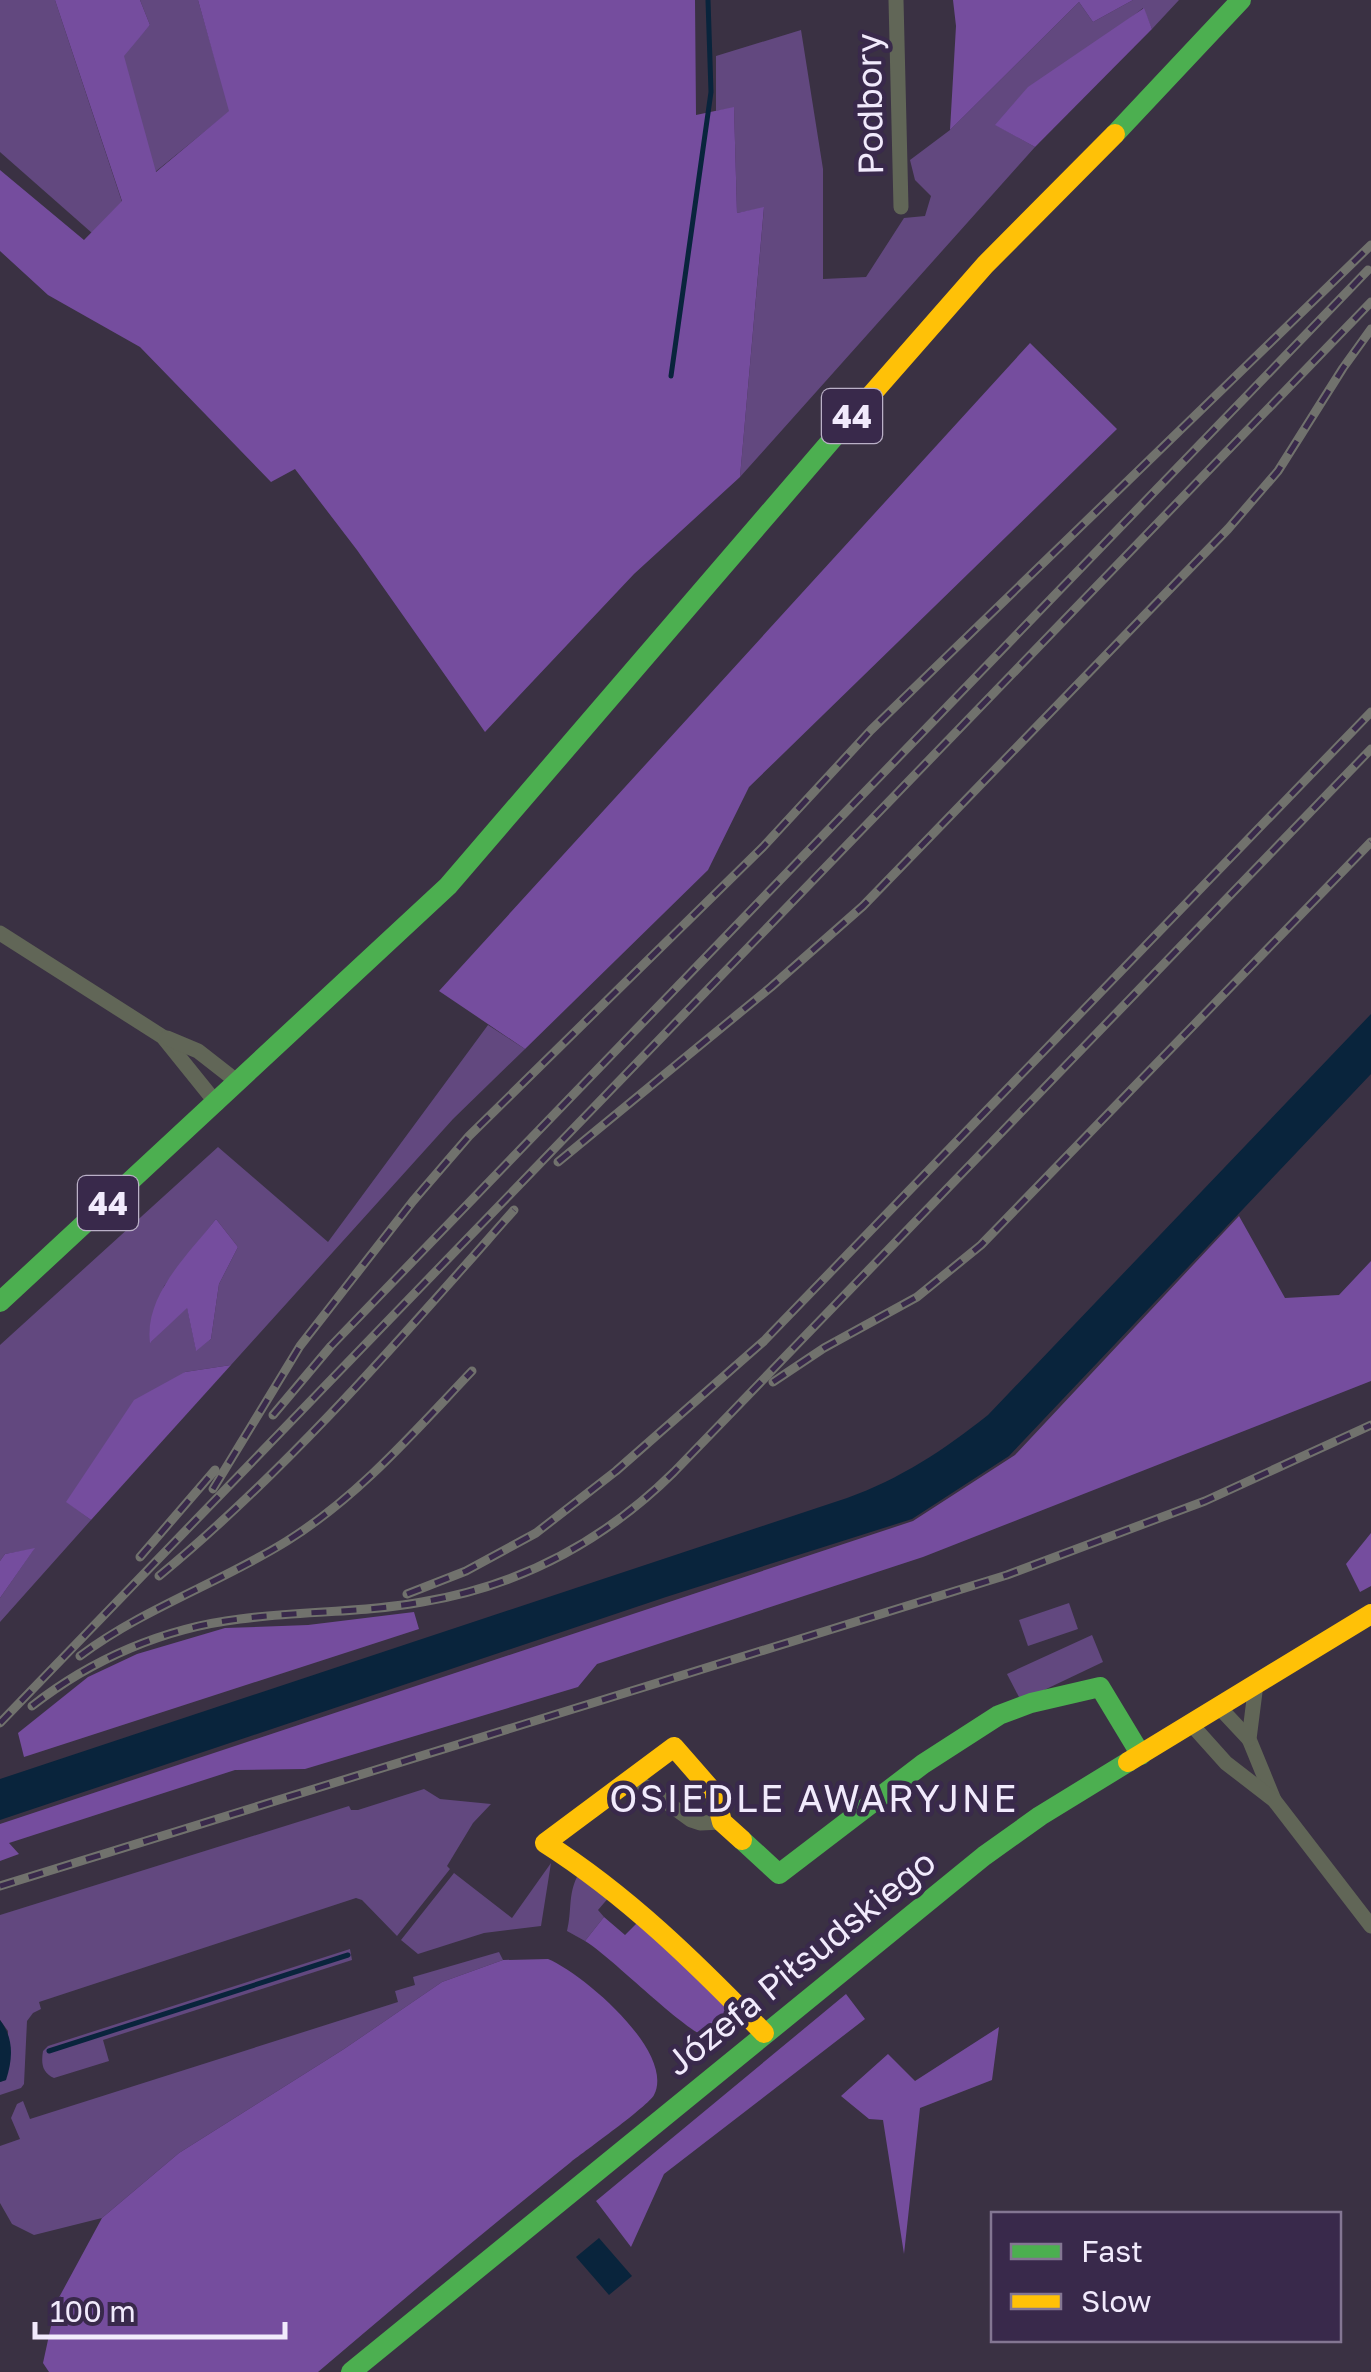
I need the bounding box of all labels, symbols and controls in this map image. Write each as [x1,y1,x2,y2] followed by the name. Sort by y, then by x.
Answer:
[847,33,891,175] street label: Podbory
[822,389,882,443] road number: 44
[78,1176,138,1230] road number: 44
[609,1775,1019,1820] district label: OSIEDLE AWARYJNE
[657,1840,943,2084] street label: Józefa Piłsudskiego
[991,2212,1341,2342] legend
[1081,2233,1143,2269] text: Fast
[35,2277,285,2339] scale bar
[1081,2283,1152,2319] text: Slow
[50,2293,136,2329] text: 100 m

